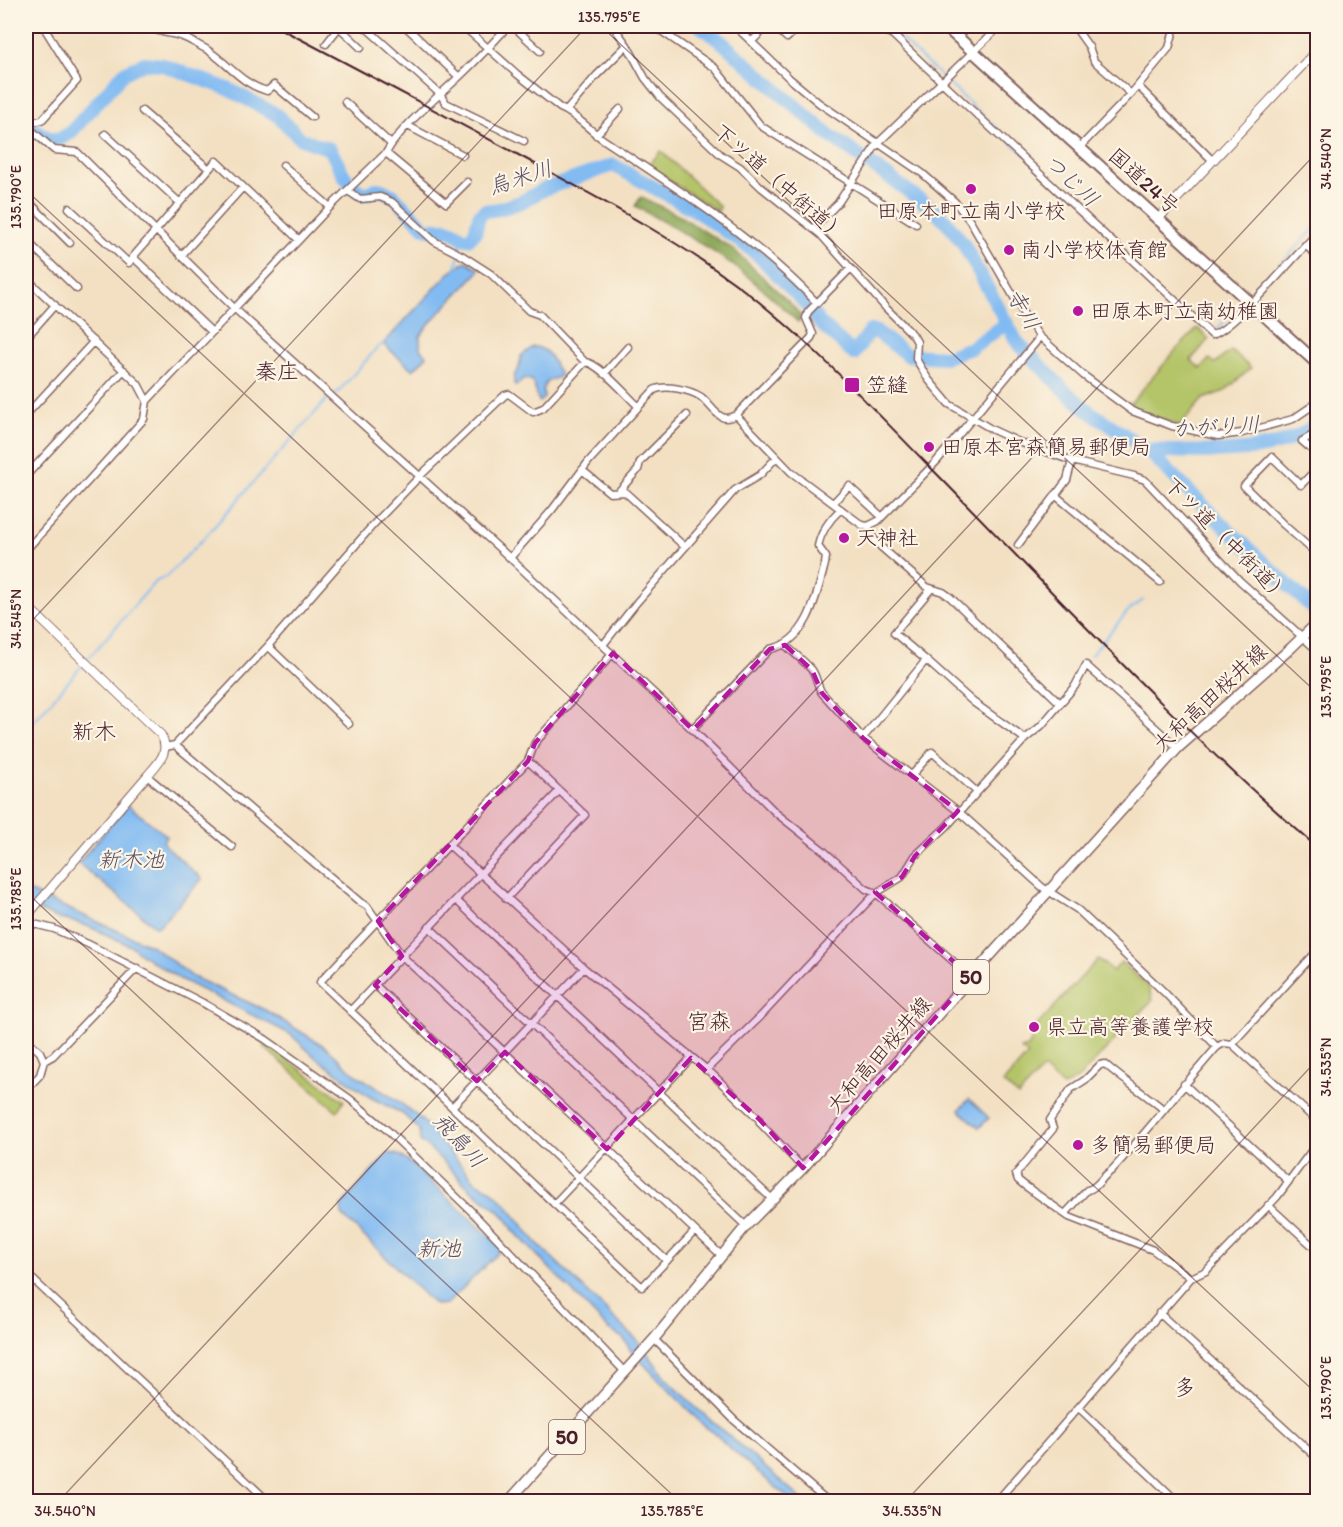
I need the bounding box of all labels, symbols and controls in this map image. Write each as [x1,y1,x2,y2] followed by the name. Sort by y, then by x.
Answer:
[578,8,640,26] text: 135.795°E
[709,118,852,247] street label: 下ツ道（中街道）
[1317,128,1335,190] text: 34.540°N
[1104,142,1185,219] street label: 国道24号
[1038,148,1105,213] water label: つじ川
[485,154,556,201] water label: 烏米川
[7,165,25,229] text: 135.790°E
[964,182,978,196] marker: 田原本町立南小学校
[877,198,1066,223] place label: 田原本町立南小学校
[1021,237,1168,262] place label: 南小学校体育館
[1002,243,1016,257] marker: 南小学校体育館
[1001,283,1046,335] water label: 寺川
[1090,298,1279,323] place label: 田原本町立南幼稚園
[1071,304,1085,318] marker: 田原本町立南幼稚園
[255,358,299,385] district label: 秦庄
[866,372,908,397] place label: 笠縫
[843,376,861,394] marker: 笠縫
[1171,411,1261,442] water label: かがり川
[941,434,1151,459] place label: 田原本宮森簡易郵便局
[922,440,936,454] marker: 田原本宮森簡易郵便局
[1159,471,1296,608] street label: 下ツ道（中街道）
[856,525,919,550] place label: 天神社
[837,531,851,545] marker: 天神社
[7,589,25,649] text: 34.545°N
[1147,638,1272,757] street label: 大和高田桜井線
[1317,656,1335,718] text: 135.795°E
[72,718,116,745] district label: 新木
[98,846,165,873] water label: 新木池
[7,868,25,930] text: 135.785°E
[953,960,989,994] road number: 50
[821,991,936,1118] street label: 大和高田桜井線
[687,1008,731,1035] district label: 宮森
[1046,1014,1214,1039] place label: 県立高等養護学校
[1027,1020,1041,1034] marker: 県立高等養護学校
[1317,1037,1335,1097] text: 34.535°N
[428,1107,492,1174] water label: 飛鳥川
[1090,1132,1216,1157] place label: 多簡易郵便局
[1071,1138,1085,1152] marker: 多簡易郵便局
[417,1235,462,1262] water label: 新池
[1317,1356,1335,1420] text: 135.790°E
[1174,1374,1196,1401] district label: 多
[549,1420,585,1454] road number: 50
[34,1502,96,1520] text: 34.540°N
[641,1502,703,1520] text: 135.785°E
[882,1502,942,1520] text: 34.535°N

